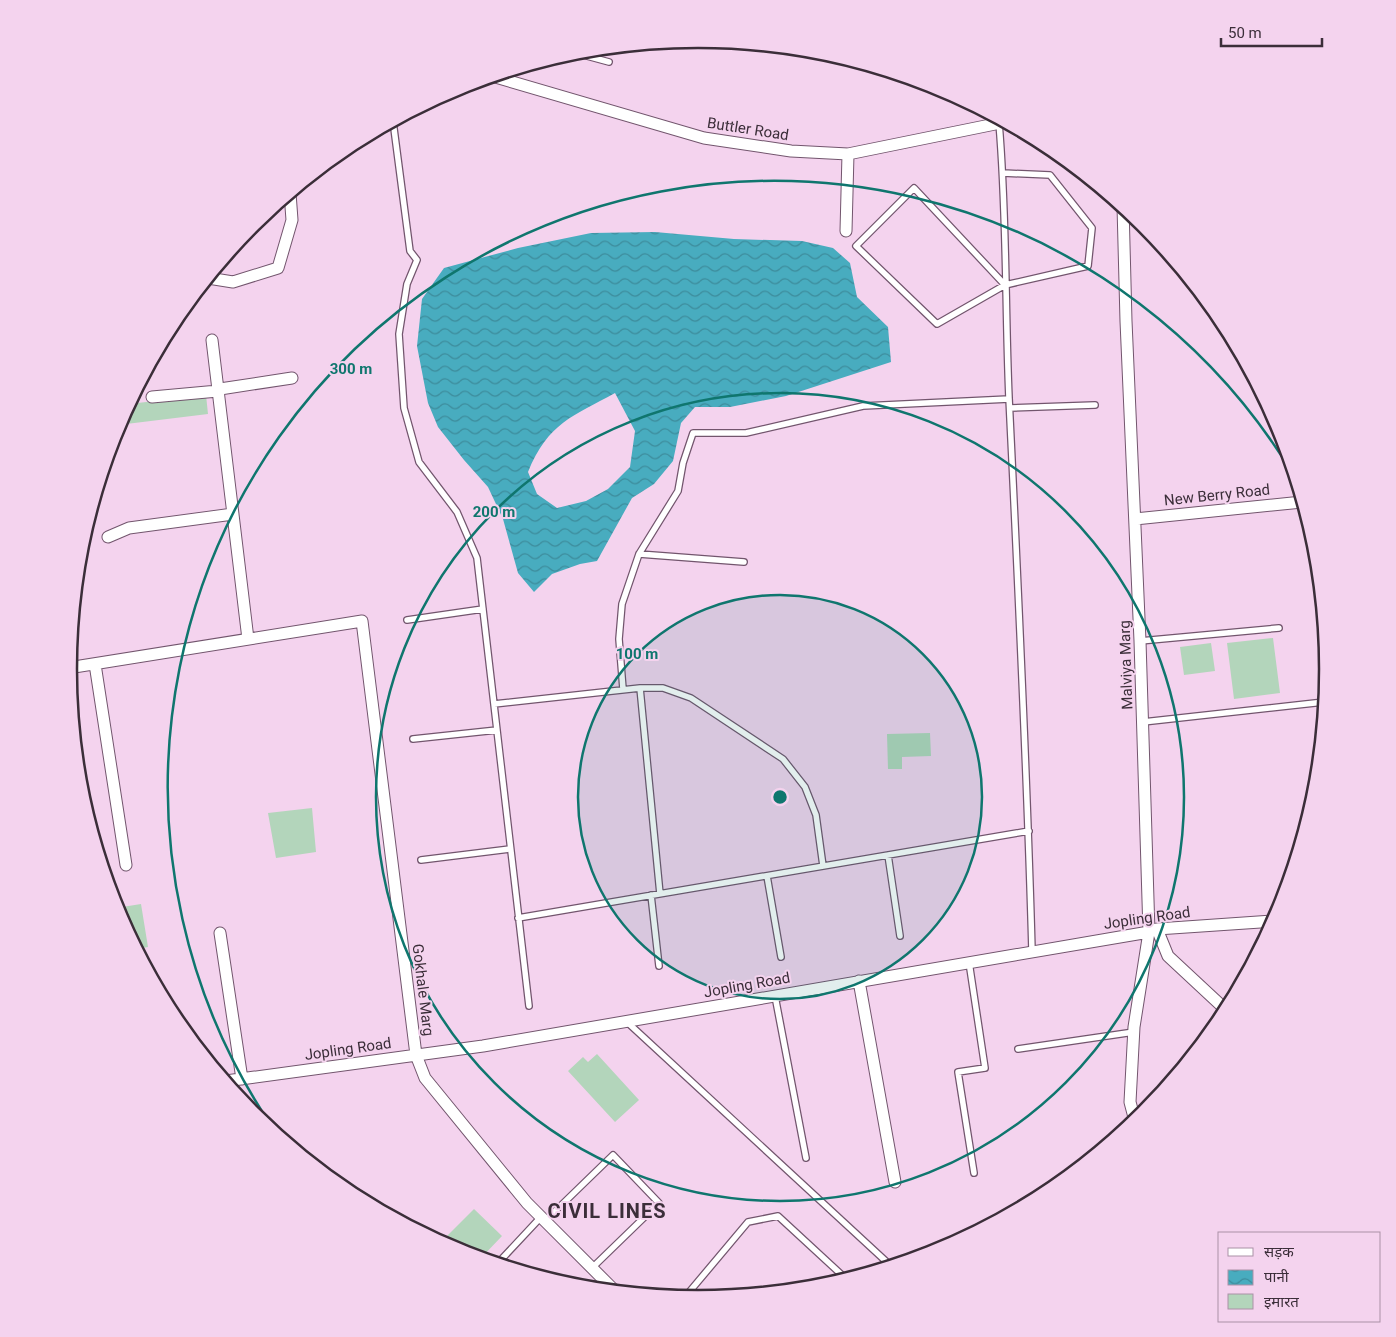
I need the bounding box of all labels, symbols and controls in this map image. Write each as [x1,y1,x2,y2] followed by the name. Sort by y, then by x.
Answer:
[1221,15,1322,47] scale bar
[1228,24,1262,42] text: 50 m
[706,114,790,144] street label: Buttler Road
[330,360,372,378] text: 300 m
[1163,480,1271,510] street label: New Berry Road
[473,503,515,521] text: 200 m
[1115,620,1137,710] street label: Malviya Marg
[616,645,658,663] text: 100 m
[771,788,789,806] centre of rings
[1102,903,1192,933] street label: Jopling Road
[408,943,438,1037] street label: Gokhale Marg
[702,969,792,1001] street label: Jopling Road
[303,1034,393,1064] street label: Jopling Road
[548,1199,667,1223] district label: CIVIL LINES
[1218,1232,1381,1322] legend
[1264,1243,1294,1261] text: सड़क
[1264,1268,1290,1286] text: पानी
[1264,1293,1299,1311] text: इमारत

